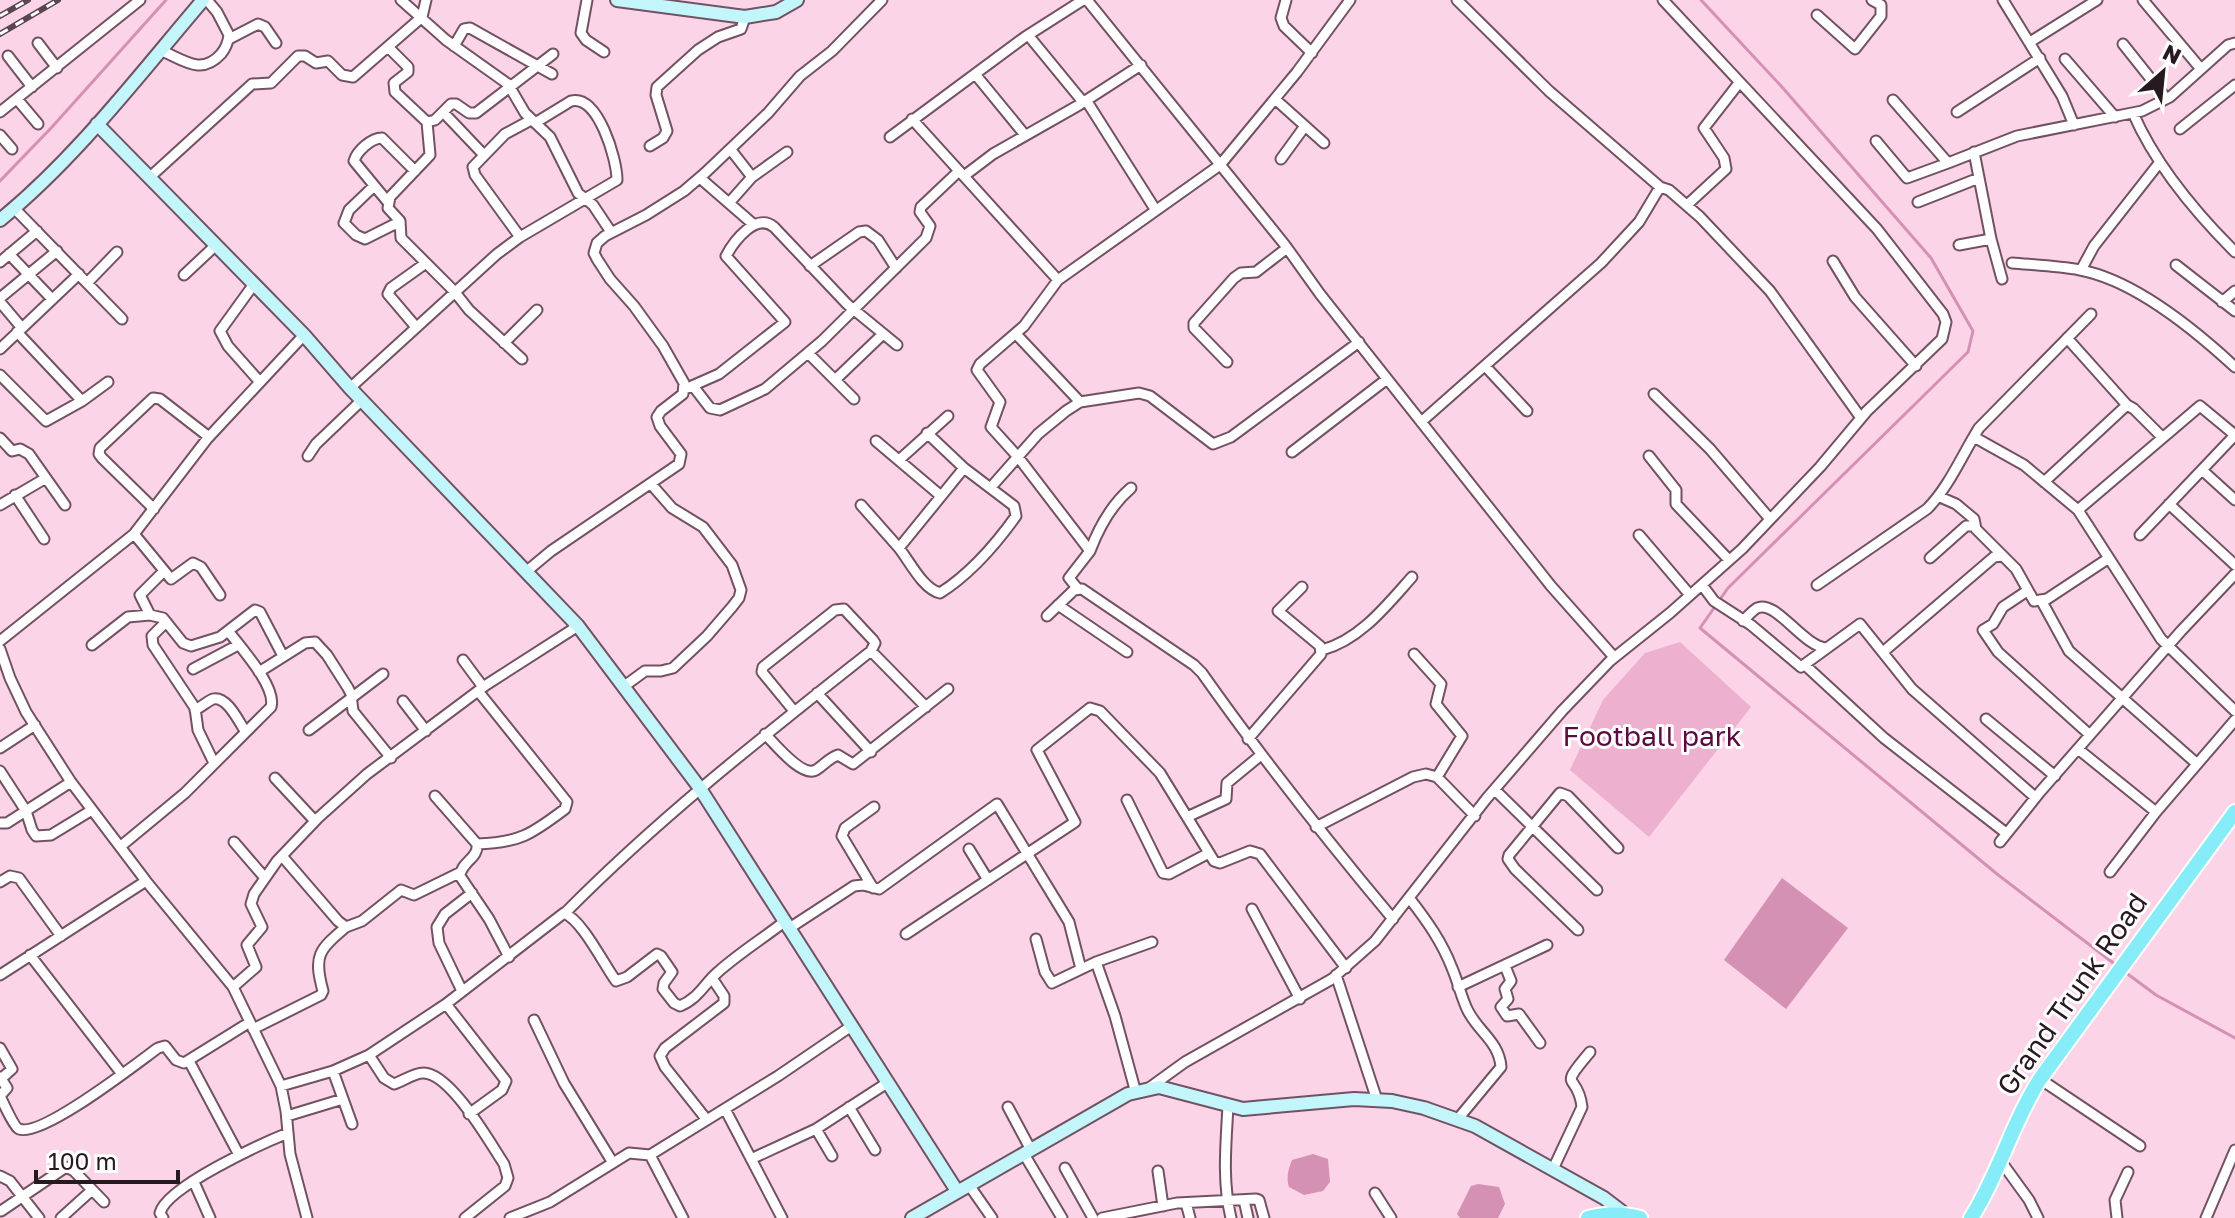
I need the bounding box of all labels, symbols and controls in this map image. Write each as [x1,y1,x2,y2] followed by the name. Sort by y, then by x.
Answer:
[2123,32,2203,112] north arrow
[2159,38,2186,70] text: N
[1563,719,1742,752] park label: Football park
[1990,886,2154,1101] street label: Grand Trunk Road
[36,1134,178,1184] scale bar
[48,1146,117,1175] text: 100 m

